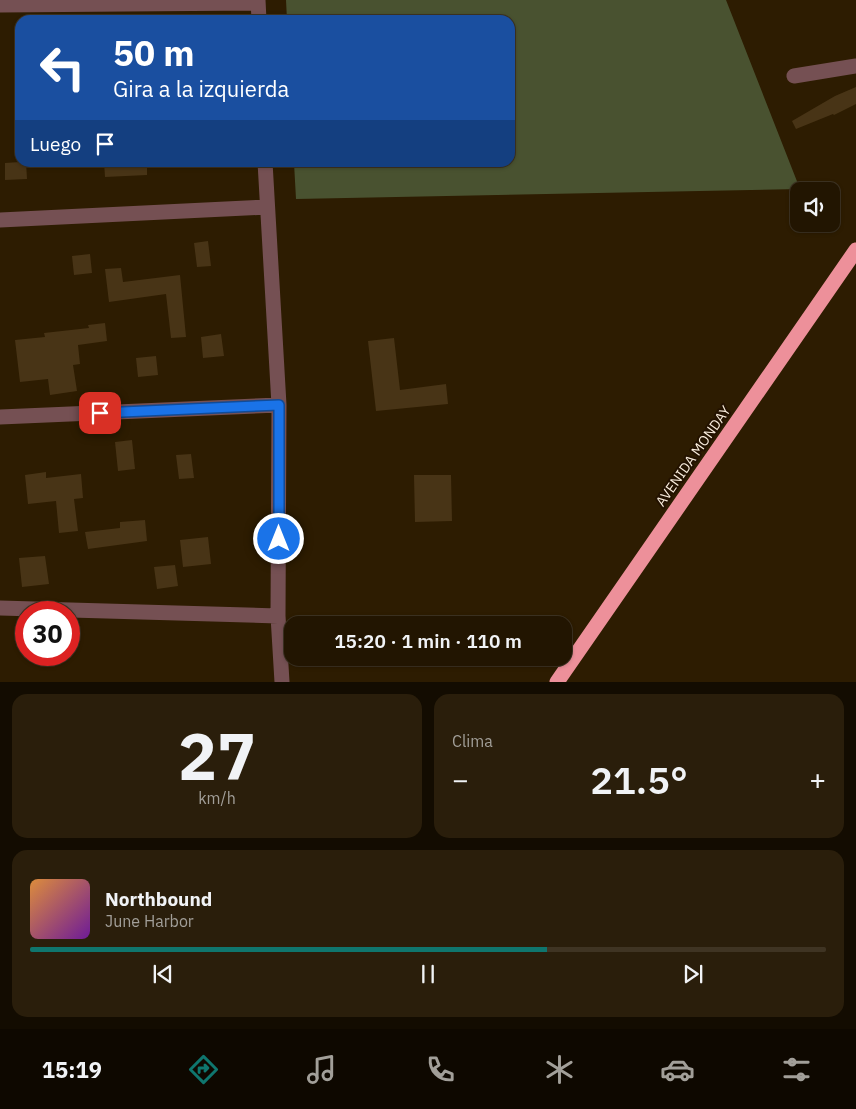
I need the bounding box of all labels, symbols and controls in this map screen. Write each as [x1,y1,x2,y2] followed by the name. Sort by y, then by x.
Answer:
[113,30,195,76] text: 50 m
[30,35,95,100] icon: left
[113,74,289,103] text: Gira a la izquierda
[91,130,119,158] icon: arrive
[30,132,81,156] text: Luego
[790,182,840,232] map controls
[790,182,840,232] button: sound
[79,392,121,434] pin
[86,399,114,427] icon: arrive
[651,402,735,510] street label: AVENIDA MONDAY
[252,512,304,564] position arrow
[15,601,80,666] speed limit sign: 30
[334,629,522,653] text: 15:20 · 1 min · 110 m
[178,713,256,798] text: 27
[452,731,493,751] text: Clima
[590,755,688,804] text: 21.5°
[452,761,469,798] text: −
[809,761,826,798] text: +
[198,788,236,808] text: km/h
[105,887,212,911] text: Northbound
[105,911,194,931] text: June Harbor
[149,960,177,988] icon: previous
[414,960,442,988] icon: pause
[679,960,707,988] icon: next
[186,1052,221,1087] icon: directions
[304,1052,339,1087] icon: music
[423,1052,458,1087] icon: phone
[542,1052,577,1087] icon: climate
[660,1052,695,1087] icon: car
[779,1052,814,1087] icon: filters
[42,1055,102,1084] text: 15:19

